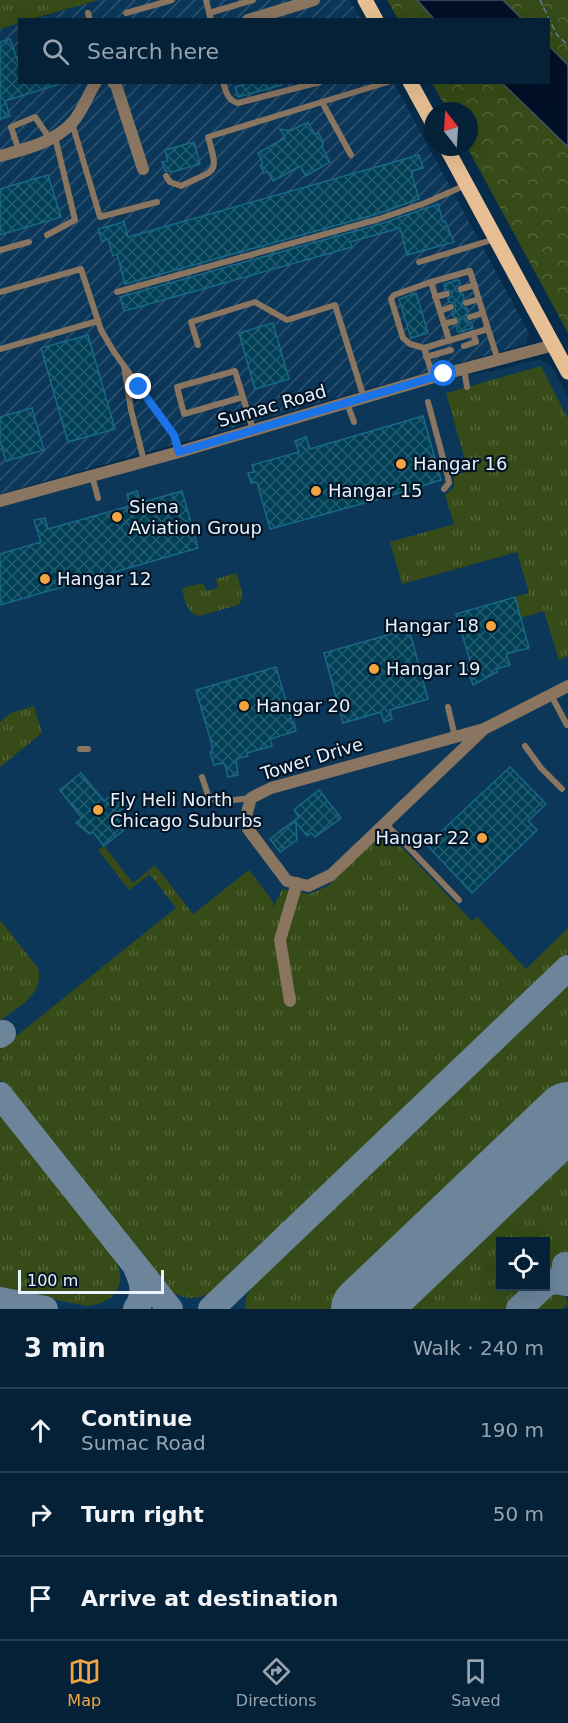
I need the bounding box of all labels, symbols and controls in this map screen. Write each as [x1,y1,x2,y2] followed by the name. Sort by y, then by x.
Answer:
[18,18,550,84] search box
[39,35,72,68] icon: search
[87,39,219,64] text: Search here
[424,102,478,156] north arrow
[430,360,456,386] route start
[125,373,151,399] route end
[215,380,329,431] street label: Sumac Road
[413,453,507,474] place label: Hangar 16
[394,457,408,471] marker: Hangar 16
[328,480,422,501] place label: Hangar 15
[309,484,323,498] marker: Hangar 15
[129,496,262,538] place label: Siena Aviation Group
[110,510,124,524] marker: Siena Aviation Group
[57,568,151,589] place label: Hangar 12
[38,572,52,586] marker: Hangar 12
[385,615,479,636] place label: Hangar 18
[484,619,498,633] marker: Hangar 18
[386,658,480,679] place label: Hangar 19
[367,662,381,676] marker: Hangar 19
[256,695,350,716] place label: Hangar 20
[237,699,251,713] marker: Hangar 20
[257,733,366,784] street label: Tower Drive
[110,789,262,831] place label: Fly Heli North Chicago Suburbs
[91,803,105,817] marker: Fly Heli North Chicago Suburbs
[376,827,470,848] place label: Hangar 22
[475,831,489,845] marker: Hangar 22
[496,1237,550,1291] map controls
[496,1237,550,1291] button: locate
[18,1267,164,1294] scale bar
[27,1271,78,1290] text: 100 m
[24,1333,106,1363] text: 3 min
[413,1336,544,1360] text: Walk · 240 m
[81,1406,192,1431] text: Continue
[24,1414,57,1447] icon: ahead
[480,1418,544,1442] text: 190 m
[81,1431,206,1455] text: Sumac Road
[24,1498,57,1531] icon: right
[81,1502,204,1527] text: Turn right
[493,1502,544,1526] text: 50 m
[24,1582,57,1615] icon: arrive
[81,1586,338,1611] text: Arrive at destination
[67,1655,101,1710] tab: Map
[236,1655,316,1710] tab: Directions
[451,1655,501,1710] tab: Saved

